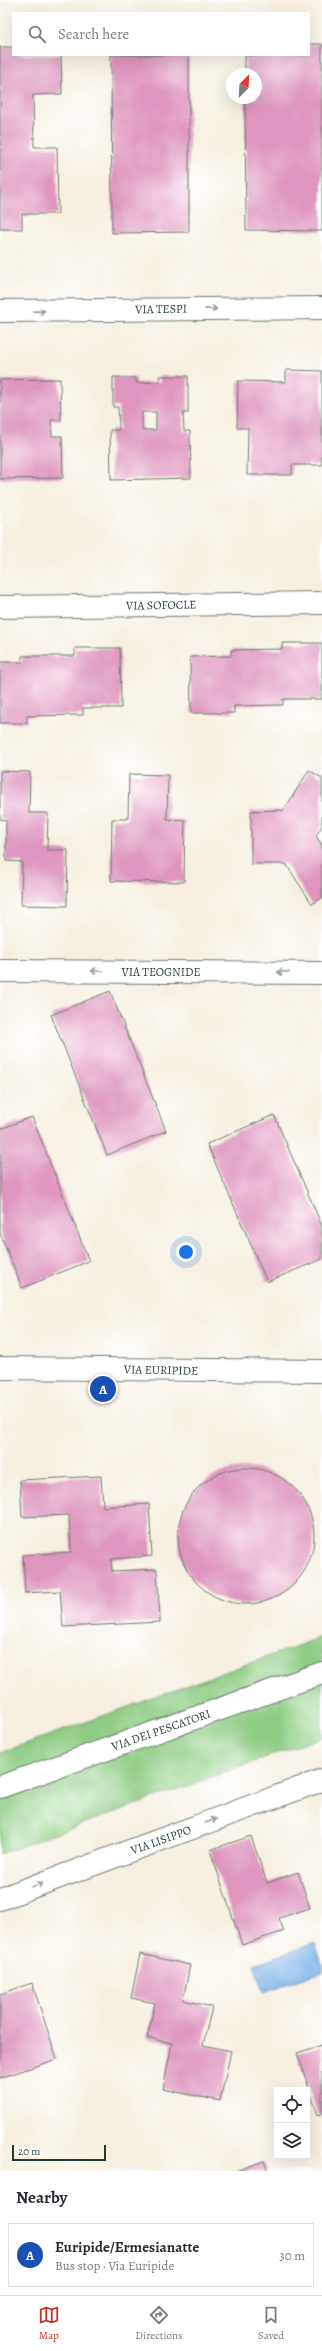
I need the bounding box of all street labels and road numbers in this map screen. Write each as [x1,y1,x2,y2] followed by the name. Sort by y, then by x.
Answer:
[134,301,187,317] street label: VIA TESPI
[125,596,196,614] street label: VIA SOFOCLE
[120,964,201,980] street label: VIA TEOGNIDE
[123,1361,198,1379] street label: VIA EURIPIDE
[108,1706,213,1755] street label: VIA DEI PESCATORI
[128,1822,193,1859] street label: VIA LISIPPO

